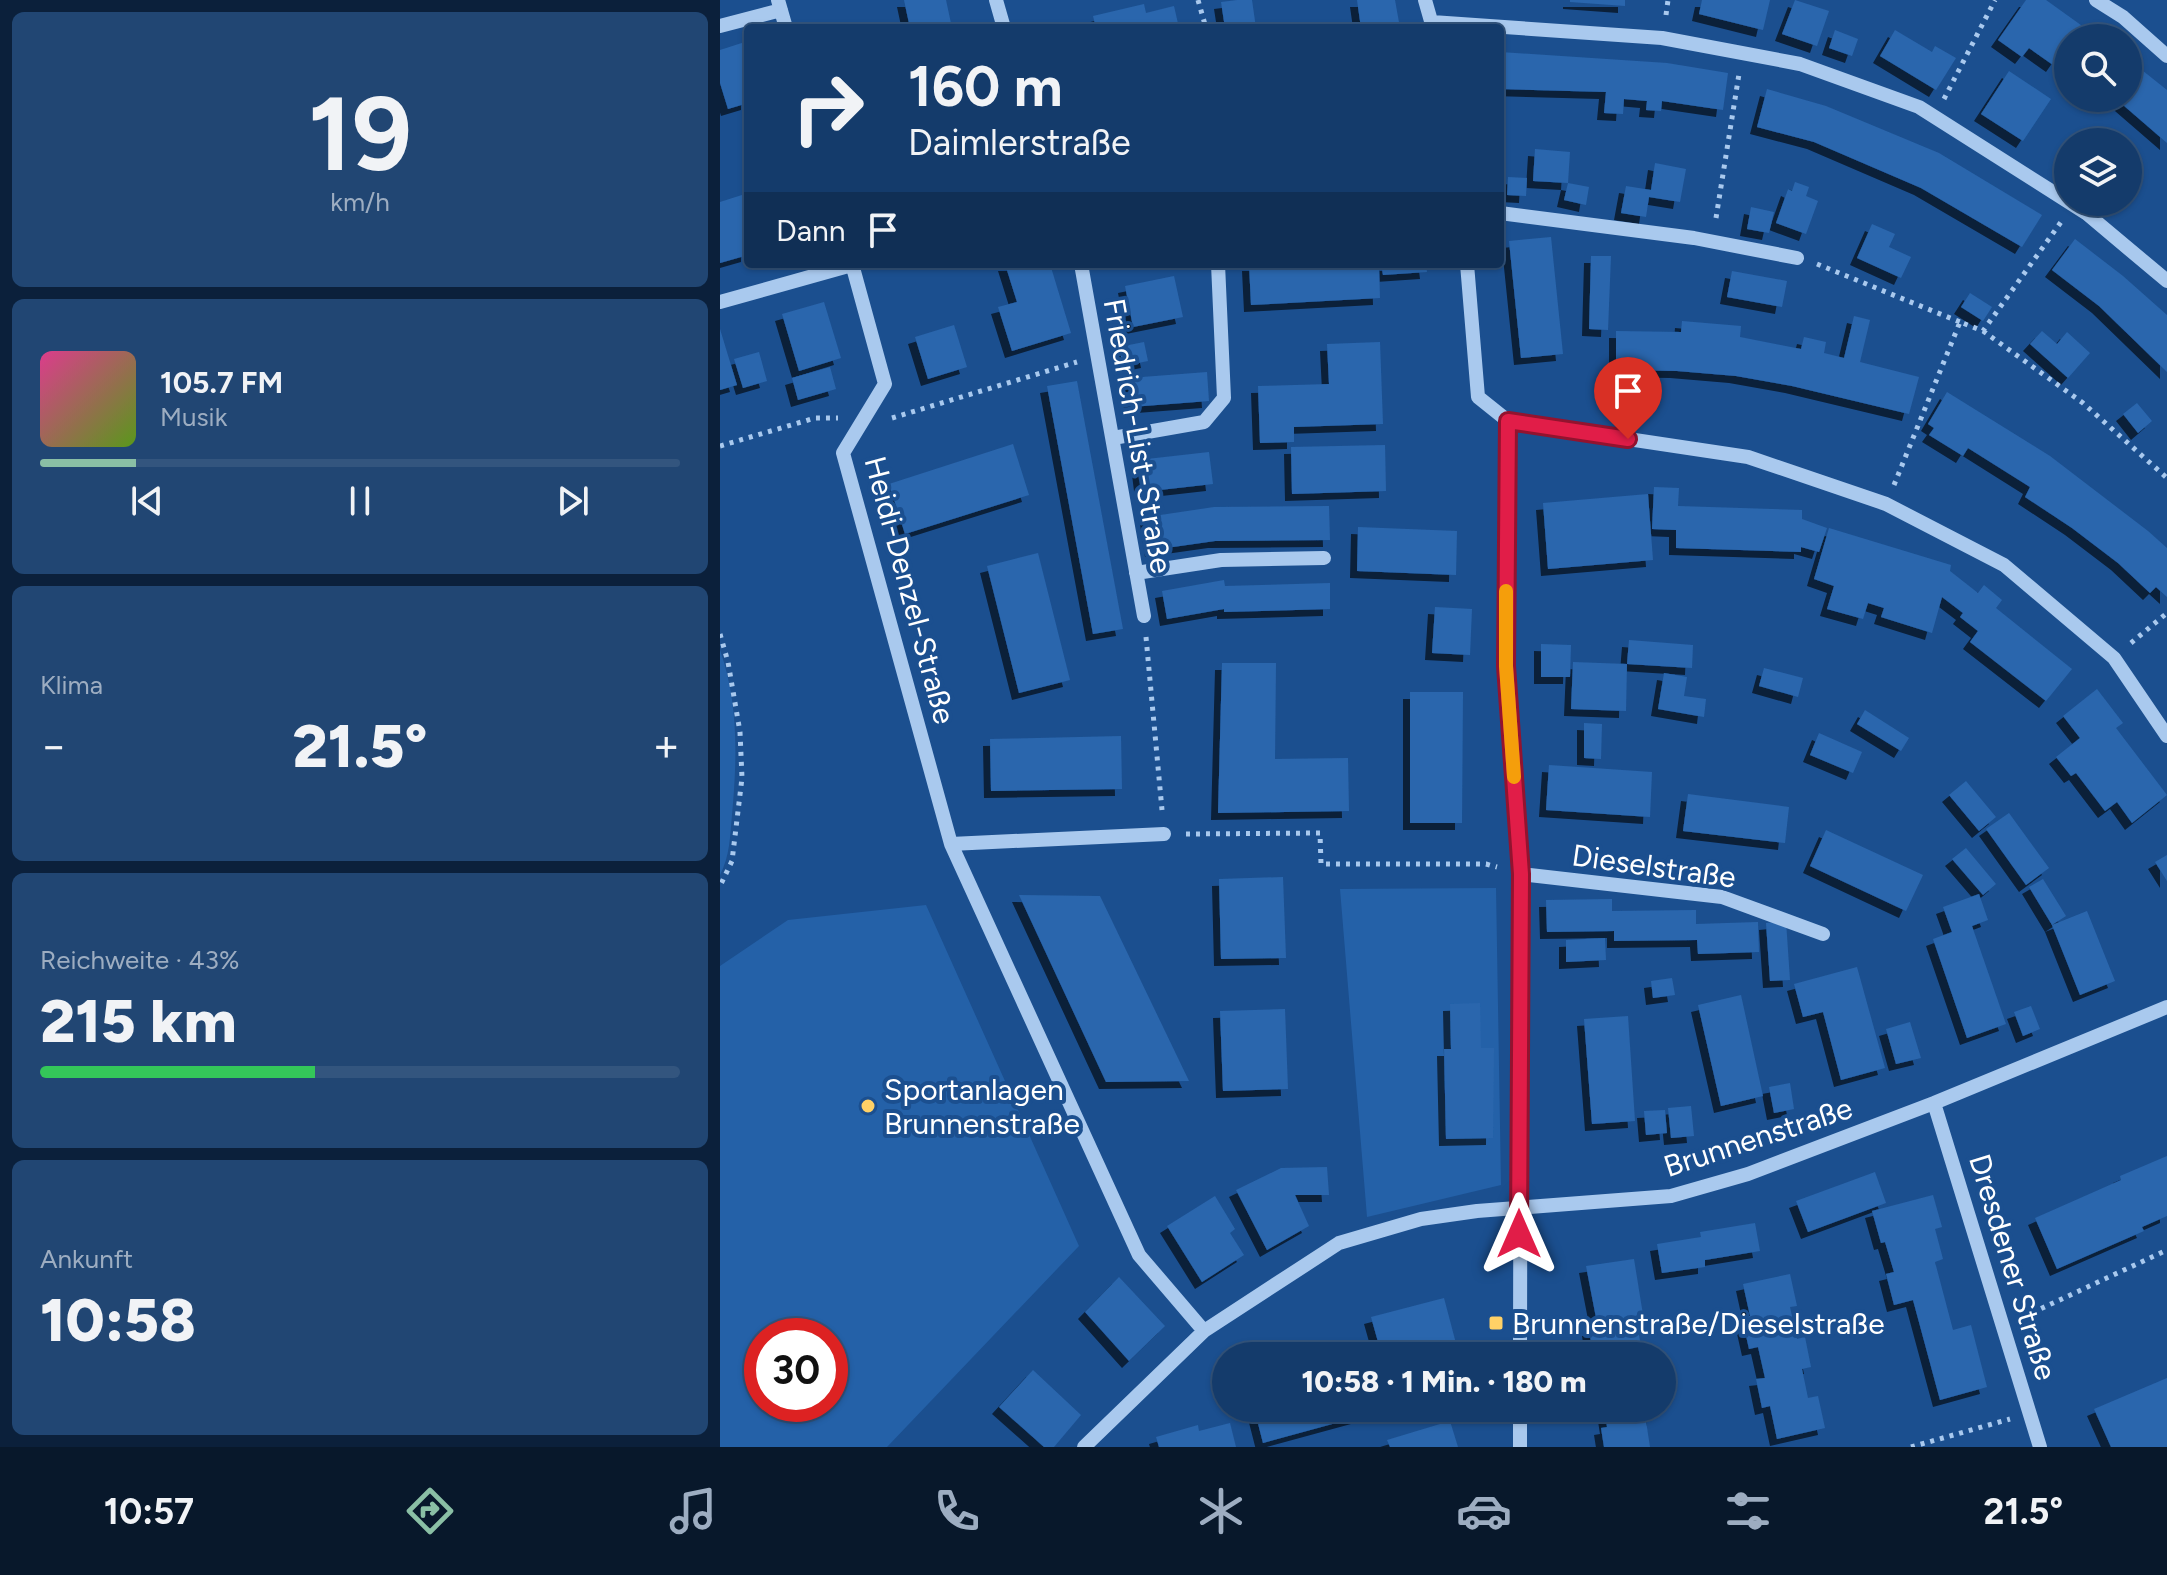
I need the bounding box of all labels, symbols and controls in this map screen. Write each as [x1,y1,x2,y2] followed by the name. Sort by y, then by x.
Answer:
[2054,24,2142,216] map controls
[2054,24,2142,112] button: search
[908,53,1063,120] text: 160 m
[776,56,880,160] icon: right
[308,71,412,196] text: 19
[908,121,1131,164] text: Daimlerstraße
[2054,128,2142,216] button: layers
[330,186,390,218] text: km/h
[861,208,905,252] icon: arrive
[776,212,845,249] text: Dann
[1096,296,1180,576] street label: Friedrich-List-Straße
[1594,357,1662,439] pin
[160,364,283,401] text: 105.7 FM
[1606,369,1650,413] icon: arrive
[160,401,227,433] text: Musik
[856,452,964,728] street label: Heidi-Denzel-Straße
[125,479,169,523] icon: previous
[338,479,382,523] icon: pause
[551,479,595,523] icon: next
[40,669,103,701] text: Klima
[293,710,427,782] text: 21.5°
[40,719,67,772] text: −
[653,719,680,772] text: +
[1570,836,1738,896] street label: Dieselstraße
[40,944,239,976] text: Reichweite · 43%
[40,985,237,1057] text: 215 km
[884,1071,1080,1142] place label: Sportanlagen Brunnenstraße
[1659,1089,1857,1185] street label: Brunnenstraße
[859,1097,877,1115] marker: Sportanlagen Brunnenstraße
[1961,1150,2065,1384] street label: Dresdener Straße
[1477,1192,1561,1276] position arrow
[40,1243,133,1275] text: Ankunft
[40,1284,196,1356] text: 10:58
[1512,1305,1885,1342] place label: Brunnenstraße/Dieselstraße
[1487,1314,1505,1332] marker: Brunnenstraße/Dieselstraße
[744,1318,848,1422] speed limit sign: 30
[1301,1363,1587,1400] text: 10:58 · 1 Min. · 180 m
[402,1483,458,1539] icon: directions
[665,1483,721,1539] icon: music
[929,1483,985,1539] icon: phone
[1193,1483,1249,1539] icon: climate
[1456,1483,1512,1539] icon: car
[1720,1483,1776,1539] icon: filters
[104,1490,194,1533] text: 10:57
[1984,1490,2063,1533] text: 21.5°

